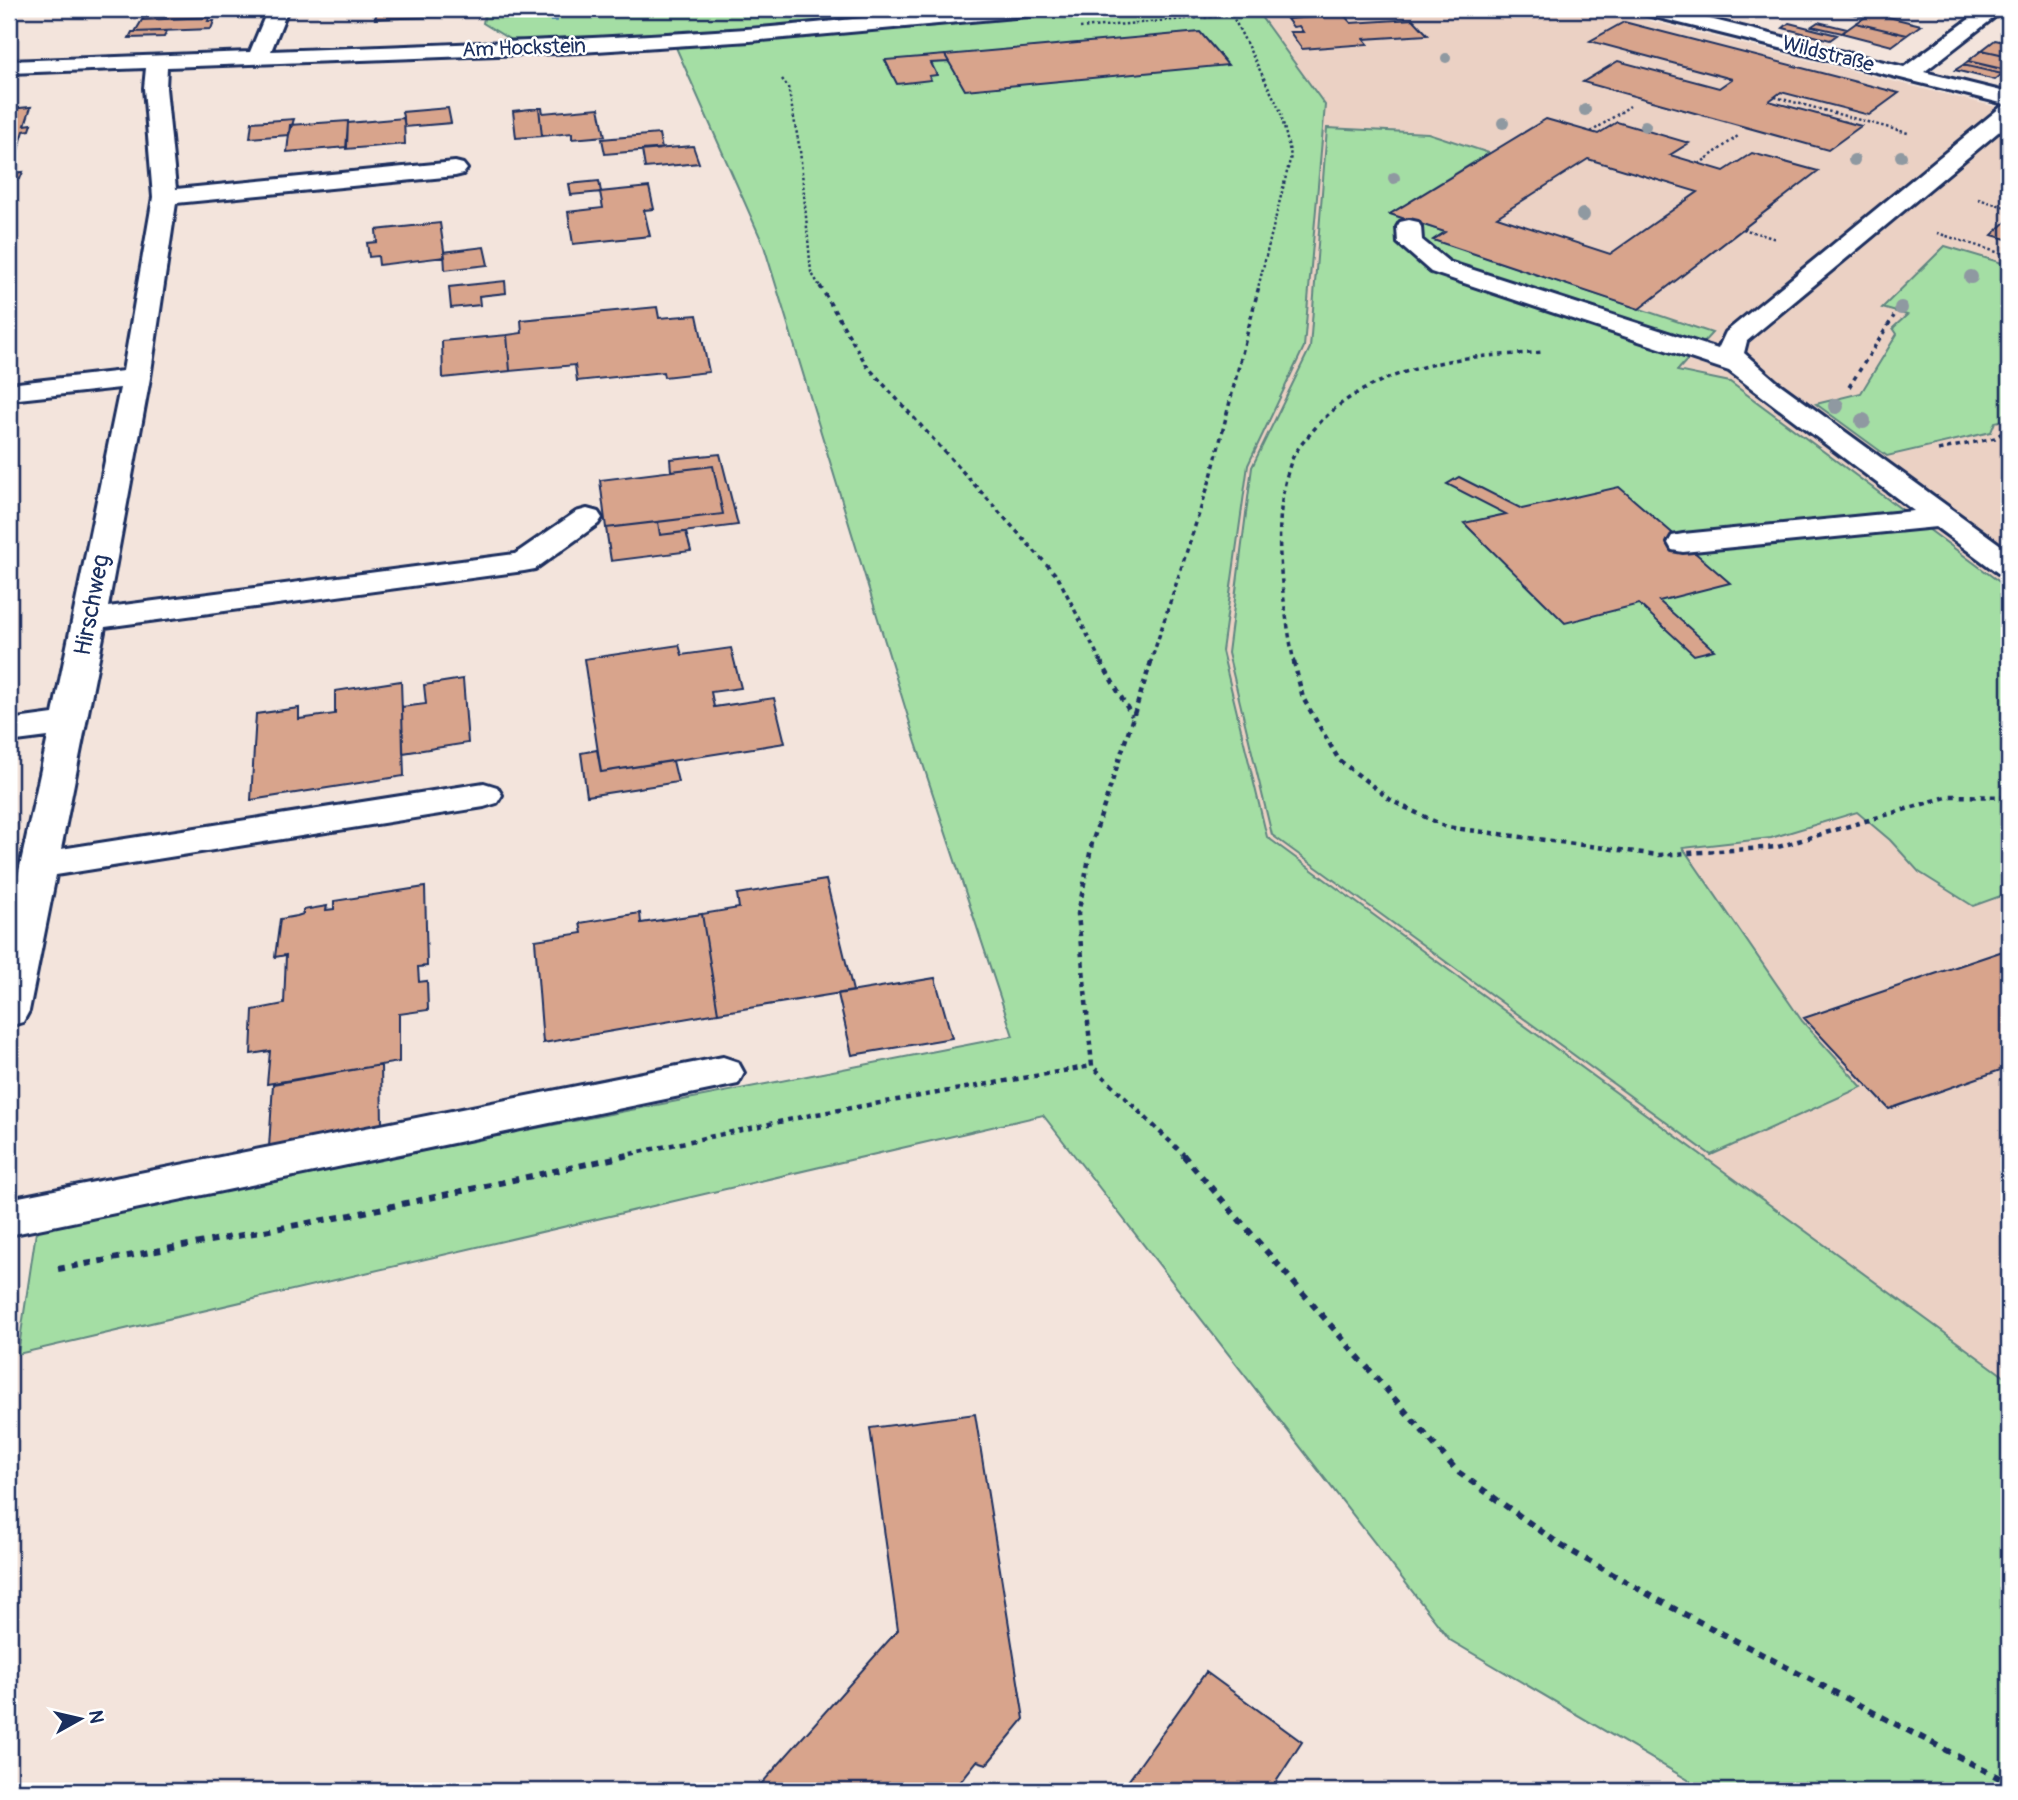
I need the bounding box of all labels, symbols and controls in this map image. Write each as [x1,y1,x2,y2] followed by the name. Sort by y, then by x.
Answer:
[1779,30,1877,79] street label: Wildstraße
[462,32,586,64] street label: Am Hockstein
[68,552,116,658] street label: Hirschweg
[46,1685,116,1755] north arrow
[83,1709,109,1725] text: N

